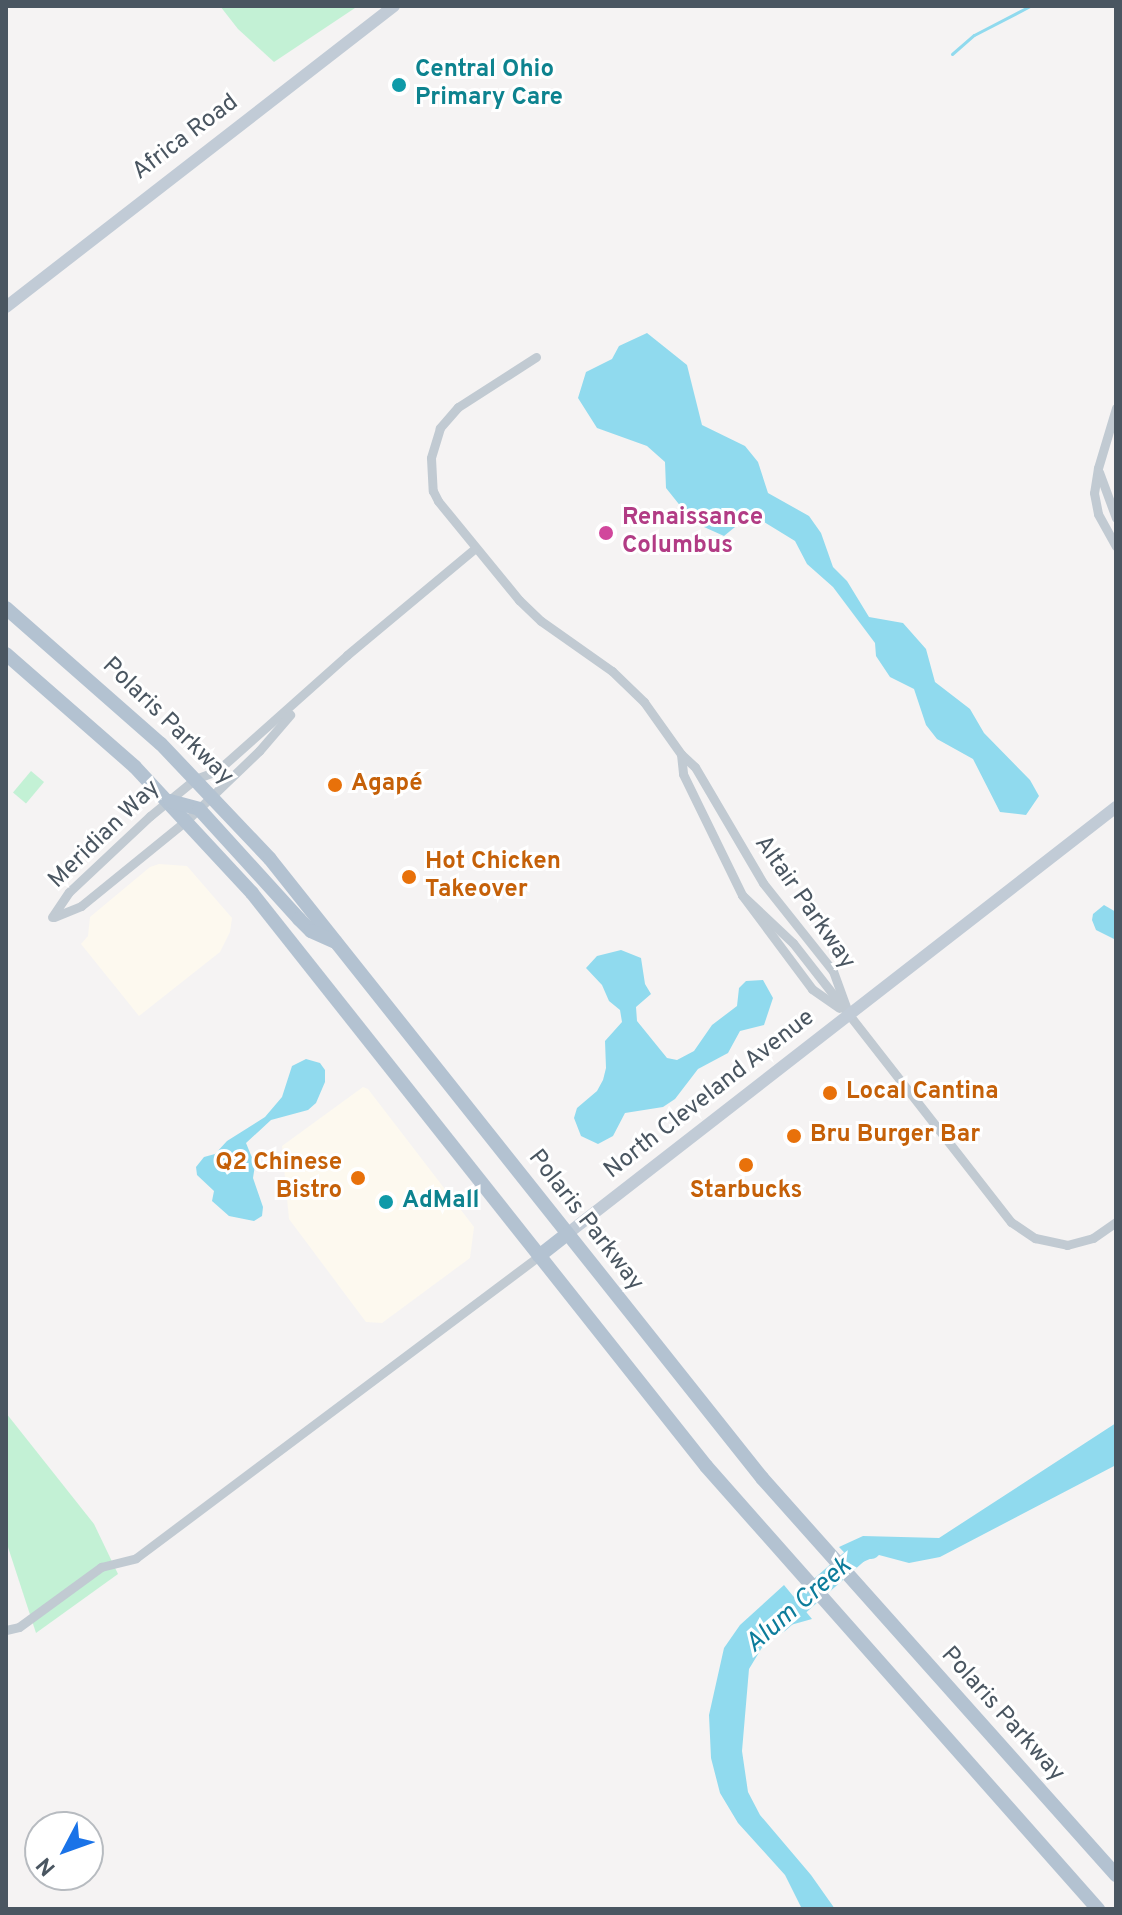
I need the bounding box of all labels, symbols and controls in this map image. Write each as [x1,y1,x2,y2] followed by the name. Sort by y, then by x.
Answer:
[415,57,563,113] place label: Central Ohio Primary Care
[390,76,408,94] marker: Central Ohio Primary Care
[127,89,245,187] street label: Africa Road
[622,505,763,561] place label: Renaissance Columbus
[597,524,615,542] marker: Renaissance Columbus
[95,652,239,792] street label: Polaris Parkway
[351,771,423,799] place label: Agapé
[43,775,167,895] street label: Meridian Way
[326,776,344,794] marker: Agapé
[747,831,861,975] street label: Altair Parkway
[425,849,561,905] place label: Hot Chicken Takeover
[400,868,418,886] marker: Hot Chicken Takeover
[599,1004,821,1186] street label: North Cleveland Avenue
[846,1079,999,1107] place label: Local Cantina
[821,1084,839,1102] marker: Local Cantina
[810,1122,980,1150] place label: Bru Burger Bar
[785,1127,803,1145] marker: Bru Burger Bar
[521,1145,649,1297] street label: Polaris Parkway
[215,1150,342,1206] place label: Q2 Chinese Bistro
[737,1156,755,1174] marker: Starbucks
[349,1169,367,1187] marker: Q2 Chinese Bistro
[690,1178,802,1206] place label: Starbucks
[402,1188,480,1216] place label: AdMall
[377,1193,395,1211] marker: AdMall
[740,1551,858,1661] water label: Alum Creek
[934,1642,1070,1788] street label: Polaris Parkway
[24,1811,104,1891] north arrow
[32,1851,62,1881] text: N

